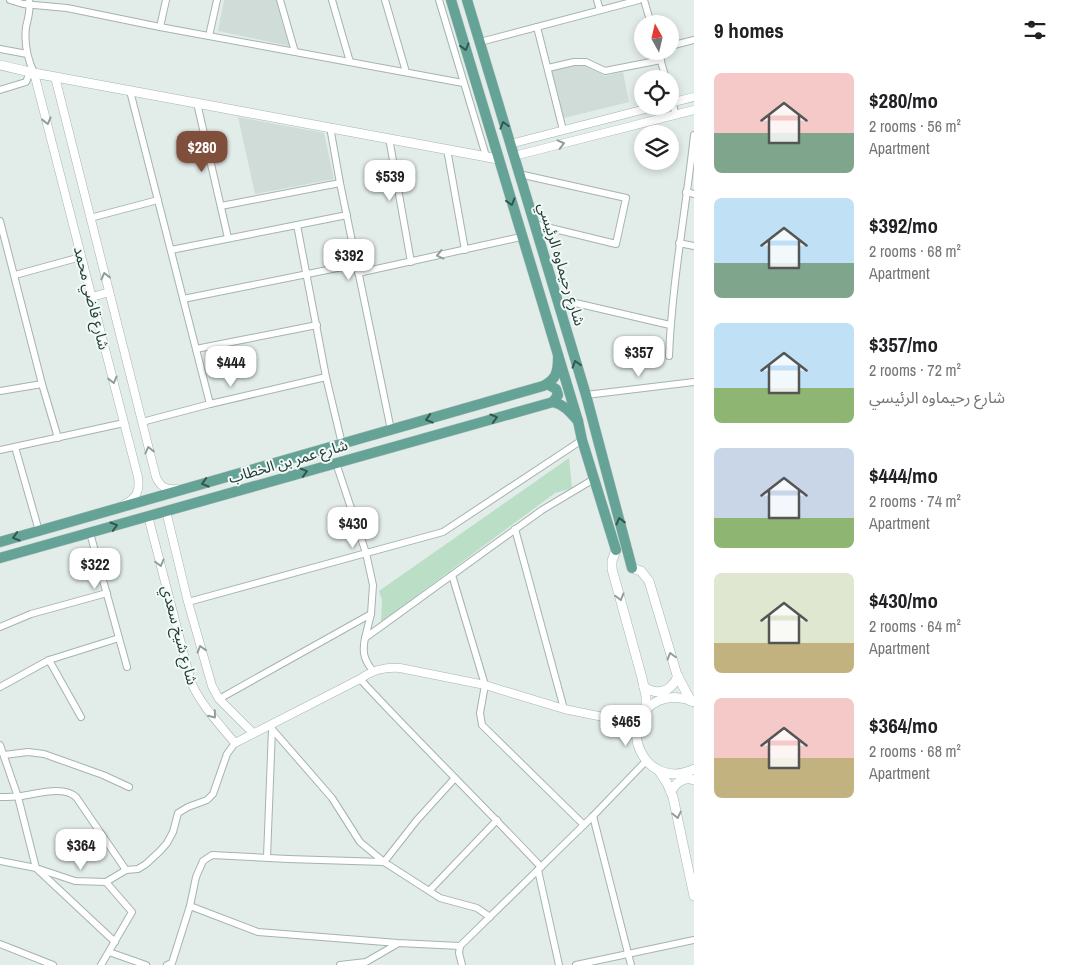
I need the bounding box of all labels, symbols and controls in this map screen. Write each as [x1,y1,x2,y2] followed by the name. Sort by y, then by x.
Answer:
[634,15,679,60] north arrow
[634,15,679,170] map controls
[714,16,784,45] text: 9 homes
[1021,16,1049,44] icon: filters
[459,42,469,50] one-way arrow
[634,70,679,115] button: locate
[869,86,938,115] text: $280/mo
[754,93,814,153] icon: home
[869,115,961,137] text: 2 rooms · 56 m²
[41,116,51,124] one-way arrow
[499,120,510,129] one-way arrow
[634,125,679,170] button: layers
[172,130,232,173] pin: $280
[187,136,217,158] text: $280
[869,137,930,159] text: Apartment
[557,139,565,150] one-way arrow
[360,160,420,202] pin: $539
[375,165,405,187] text: $539
[506,198,516,206] one-way arrow
[531,200,591,329] street label: شارع رحيماوه الرئيسي
[869,211,938,240] text: $392/mo
[754,218,814,278] icon: home
[319,238,379,281] pin: $392
[869,240,961,262] text: 2 rooms · 68 m²
[67,244,115,353] street label: شارع قاضي محمد
[334,244,364,266] text: $392
[435,249,444,260] one-way arrow
[869,262,930,284] text: Apartment
[100,271,111,280] one-way arrow
[869,330,938,359] text: $357/mo
[609,336,669,378] pin: $357
[624,341,654,363] text: $357
[754,343,814,403] icon: home
[201,346,261,388] pin: $444
[216,351,246,373] text: $444
[869,359,961,381] text: 2 rooms · 72 m²
[572,361,582,369] one-way arrow
[107,375,118,384] one-way arrow
[869,386,1005,408] text: شارع رحيماوه الرئيسي
[425,413,433,423] one-way arrow
[490,413,499,424] one-way arrow
[226,434,351,490] street label: شارع عمر بن الخطاب
[144,446,155,455] one-way arrow
[869,461,938,490] text: $444/mo
[300,467,308,477] one-way arrow
[754,468,814,528] icon: home
[201,477,210,488] one-way arrow
[869,490,961,512] text: 2 rooms · 74 m²
[323,506,383,549] pin: $430
[338,512,368,534] text: $430
[869,512,930,534] text: Apartment
[615,516,626,525] one-way arrow
[110,521,118,531] one-way arrow
[12,532,20,542] one-way arrow
[65,548,125,590] pin: $322
[80,553,110,575] text: $322
[154,559,165,568] one-way arrow
[155,583,203,688] street label: شارع شيخ سعدي
[869,586,938,615] text: $430/mo
[614,593,624,601] one-way arrow
[754,593,814,653] icon: home
[869,615,961,637] text: 2 rooms · 64 m²
[869,637,930,659] text: Apartment
[197,645,207,654] one-way arrow
[667,653,677,661] one-way arrow
[596,704,656,747] pin: $465
[207,710,216,719] one-way arrow
[611,710,641,732] text: $465
[869,711,938,740] text: $364/mo
[754,718,814,778] icon: home
[869,740,961,762] text: 2 rooms · 68 m²
[869,762,930,784] text: Apartment
[671,811,682,820] one-way arrow
[51,828,111,871] pin: $364
[66,834,96,856] text: $364

